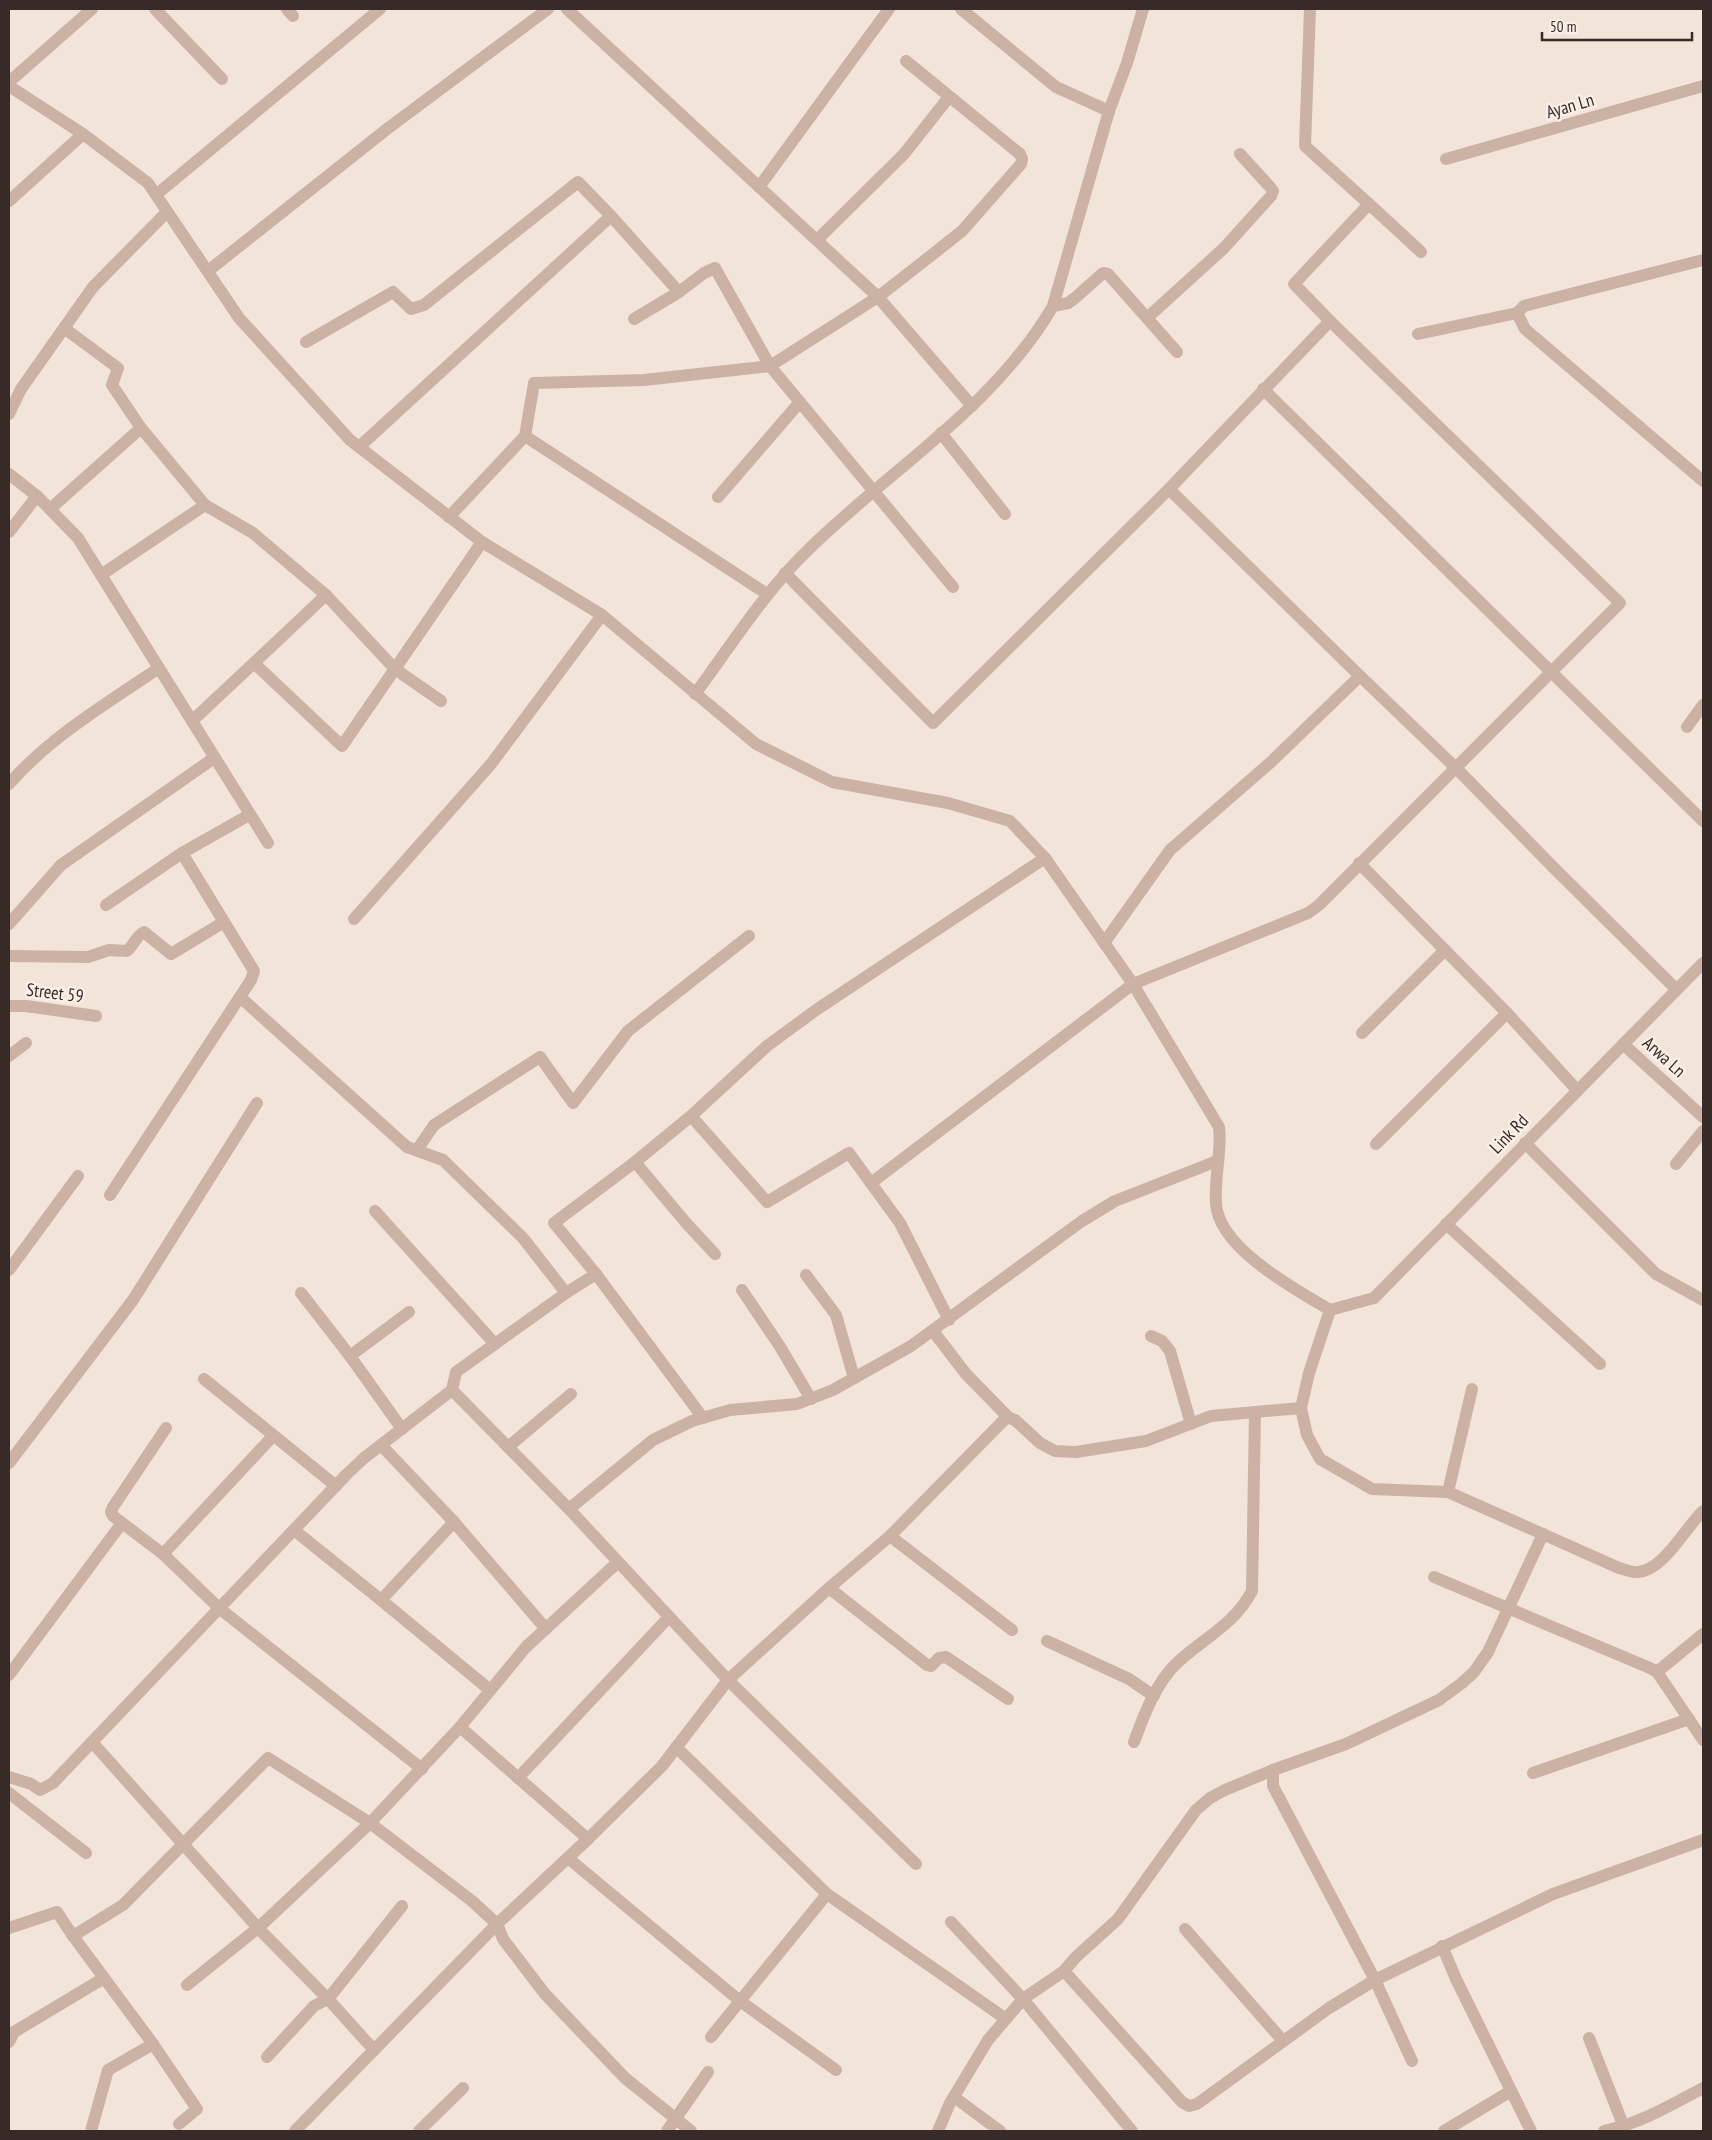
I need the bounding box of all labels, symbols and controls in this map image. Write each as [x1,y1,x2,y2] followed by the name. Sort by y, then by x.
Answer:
[1542,10,1692,42] scale bar
[1550,17,1576,36] text: 50 m
[1543,88,1596,123] street label: Ayan Ln
[25,978,85,1007] street label: Street 59
[1638,1031,1691,1082] street label: Arwa Ln
[1484,1109,1533,1158] street label: Link Rd

